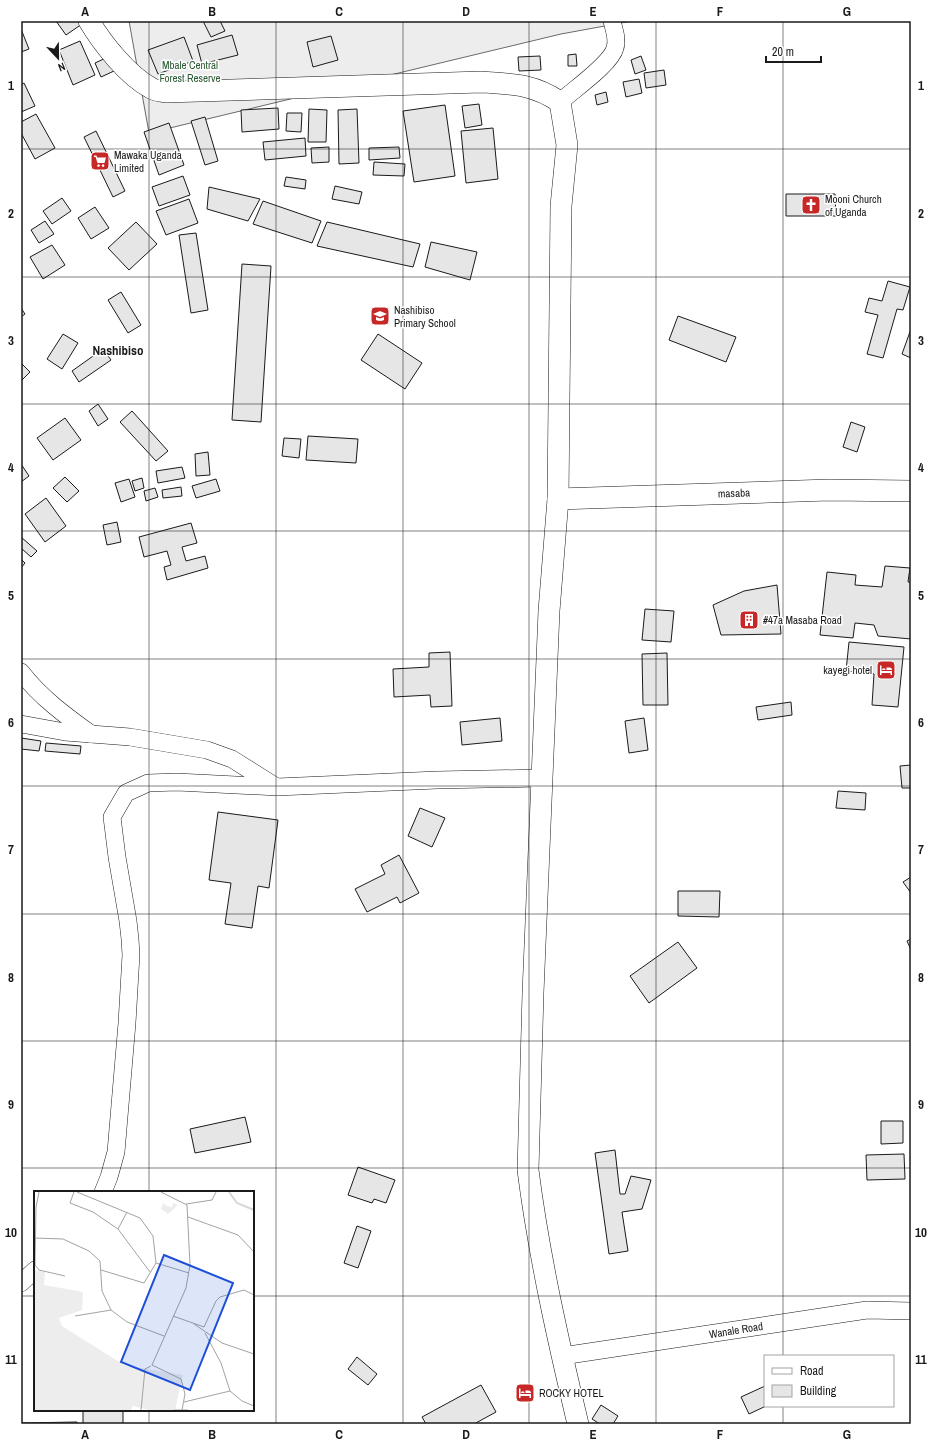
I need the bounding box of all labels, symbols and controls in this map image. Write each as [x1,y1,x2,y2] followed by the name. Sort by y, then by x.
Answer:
[81,3,89,20] text: A
[208,3,216,20] text: B
[335,3,343,20] text: C
[462,3,470,20] text: D
[589,3,597,20] text: E
[717,3,724,20] text: F
[843,3,851,20] text: G
[38,38,78,78] north arrow
[766,38,821,64] scale bar
[772,44,794,60] text: 20 m
[159,58,221,85] park label: Mbale Central Forest Reserve
[56,60,67,75] text: N
[8,77,14,94] text: 1
[918,77,924,94] text: 1
[114,148,182,175] place label: Mawaka Uganda Limited
[89,150,111,172] supermarket icon: Mawaka Uganda Limited
[825,192,882,219] place label: Mooni Church of Uganda
[800,194,822,216] church icon: Mooni Church of Uganda
[8,205,14,222] text: 2
[918,205,924,222] text: 2
[394,303,456,330] place label: Nashibiso Primary School
[369,305,391,327] school or university icon: Nashibiso Primary School
[8,332,14,349] text: 3
[918,332,924,349] text: 3
[93,342,143,359] district label: Nashibiso
[8,459,14,476] text: 4
[918,459,924,476] text: 4
[718,485,750,501] street label: masaba
[8,587,14,604] text: 5
[918,587,924,604] text: 5
[738,609,760,631] building icon: #47a Masaba Road
[763,613,842,627] place label: #47a Masaba Road
[875,659,897,681] hotel icon: kayegi hotel
[823,663,872,677] place label: kayegi hotel
[8,714,14,731] text: 6
[918,714,924,731] text: 6
[8,841,14,858] text: 7
[918,841,924,858] text: 7
[8,969,14,986] text: 8
[918,969,924,986] text: 8
[8,1096,14,1113] text: 9
[918,1096,924,1113] text: 9
[34,1191,254,1411] inset map
[5,1224,17,1241] text: 10
[915,1224,927,1241] text: 10
[708,1319,764,1341] street label: Wanale Road
[5,1351,17,1368] text: 11
[915,1351,927,1368] text: 11
[764,1355,894,1407] legend
[800,1363,824,1379] text: Road
[514,1382,536,1404] hotel icon: ROCKY HOTEL
[800,1383,837,1399] text: Building
[539,1386,604,1400] place label: ROCKY HOTEL
[81,1426,89,1443] text: A
[208,1426,216,1443] text: B
[335,1426,343,1443] text: C
[462,1426,470,1443] text: D
[589,1426,597,1443] text: E
[717,1426,724,1443] text: F
[843,1426,851,1443] text: G

